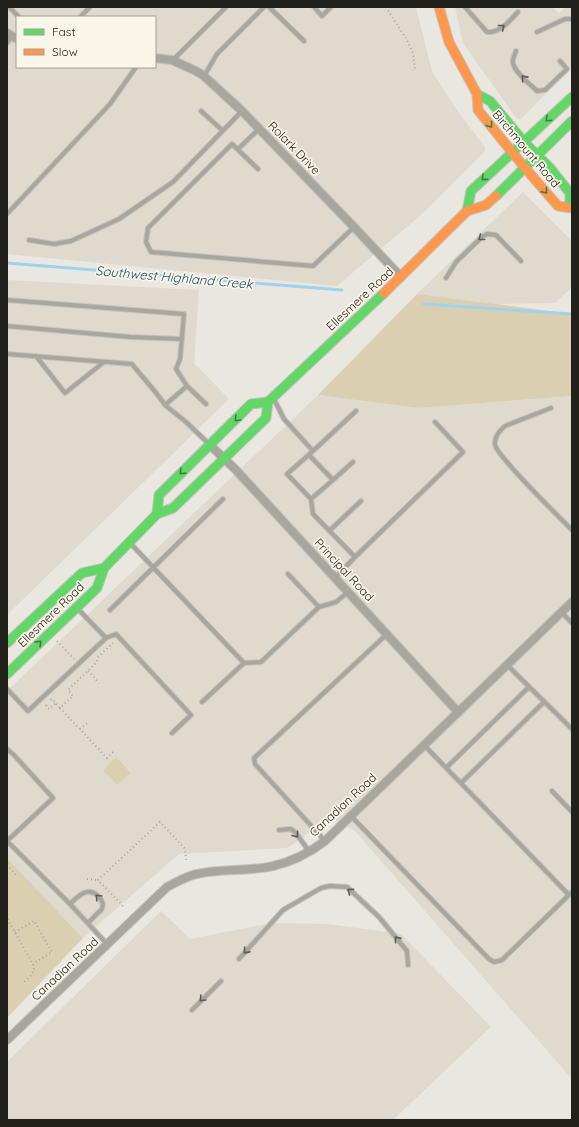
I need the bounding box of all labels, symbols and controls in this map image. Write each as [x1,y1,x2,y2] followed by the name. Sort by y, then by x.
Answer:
[16,16,156,68] legend
[52,24,76,39] text: Fast
[497,25,505,32] one-way arrow
[52,44,78,59] text: Slow
[521,75,529,83] one-way arrow
[490,107,563,191] street label: Birchmount Road
[545,114,553,122] one-way arrow
[265,118,324,178] street label: Rolark Drive
[485,121,492,128] one-way arrow
[481,174,489,181] one-way arrow
[541,187,548,194] one-way arrow
[479,234,486,241] one-way arrow
[95,262,254,292] water label: Southwest Highland Creek
[323,264,396,334] street label: Ellesmere Road
[234,414,242,422] one-way arrow
[179,467,187,475] one-way arrow
[311,535,377,604] street label: Principal Road
[14,579,87,650] street label: Ellesmere Road
[34,641,42,648] one-way arrow
[306,770,379,840] street label: Canadian Road
[292,831,299,838] one-way arrow
[348,889,355,896] one-way arrow
[95,894,103,902] one-way arrow
[28,934,101,1004] street label: Canadian Road
[395,937,402,944] one-way arrow
[244,946,251,954] one-way arrow
[199,994,207,1002] one-way arrow

